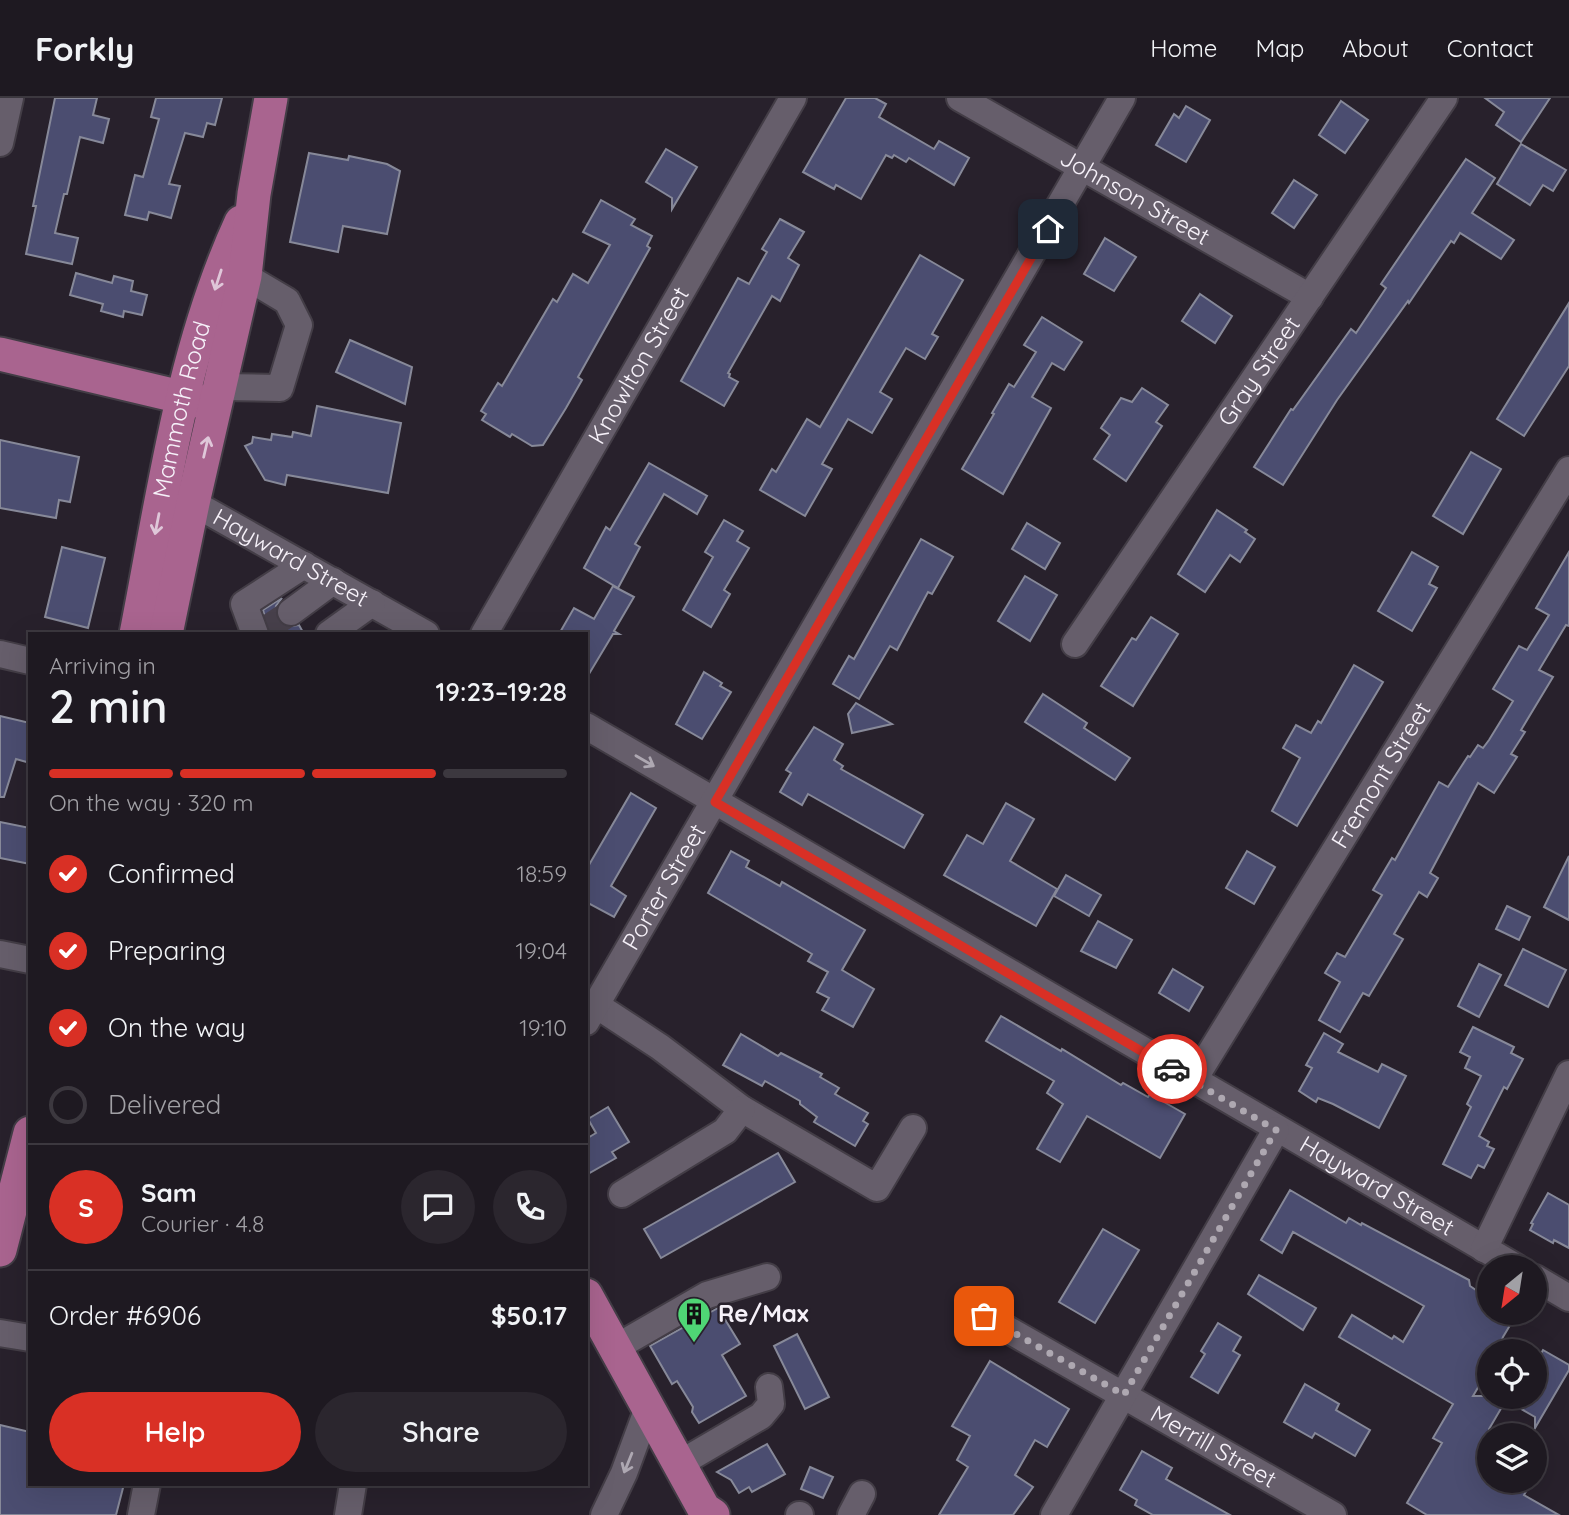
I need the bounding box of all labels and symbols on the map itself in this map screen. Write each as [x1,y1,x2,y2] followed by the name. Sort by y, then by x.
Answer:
[1055,142,1215,251] street label: Johnson Street
[1018,199,1078,259] pin
[211,268,224,290] one-way arrow
[581,281,695,449] street label: Knowlton Street
[1211,310,1306,431] street label: Gray Street
[146,317,217,500] street label: Mammoth Road
[200,436,213,459] one-way arrow
[208,501,374,613] street label: Hayward Street
[150,512,164,535] one-way arrow
[1324,696,1437,853] street label: Fremont Street
[635,754,655,768] one-way arrow
[615,818,712,955] street label: Porter Street
[1137,1034,1207,1104] courier
[1295,1129,1460,1242] street label: Hayward Street
[1477,1255,1547,1325] north arrow
[954,1286,1014,1346] pin
[675,1295,713,1344] building icon: Re/Max
[718,1298,809,1328] place label: Re/Max
[1145,1398,1282,1494] street label: Merrill Street
[621,1451,634,1473] one-way arrow

